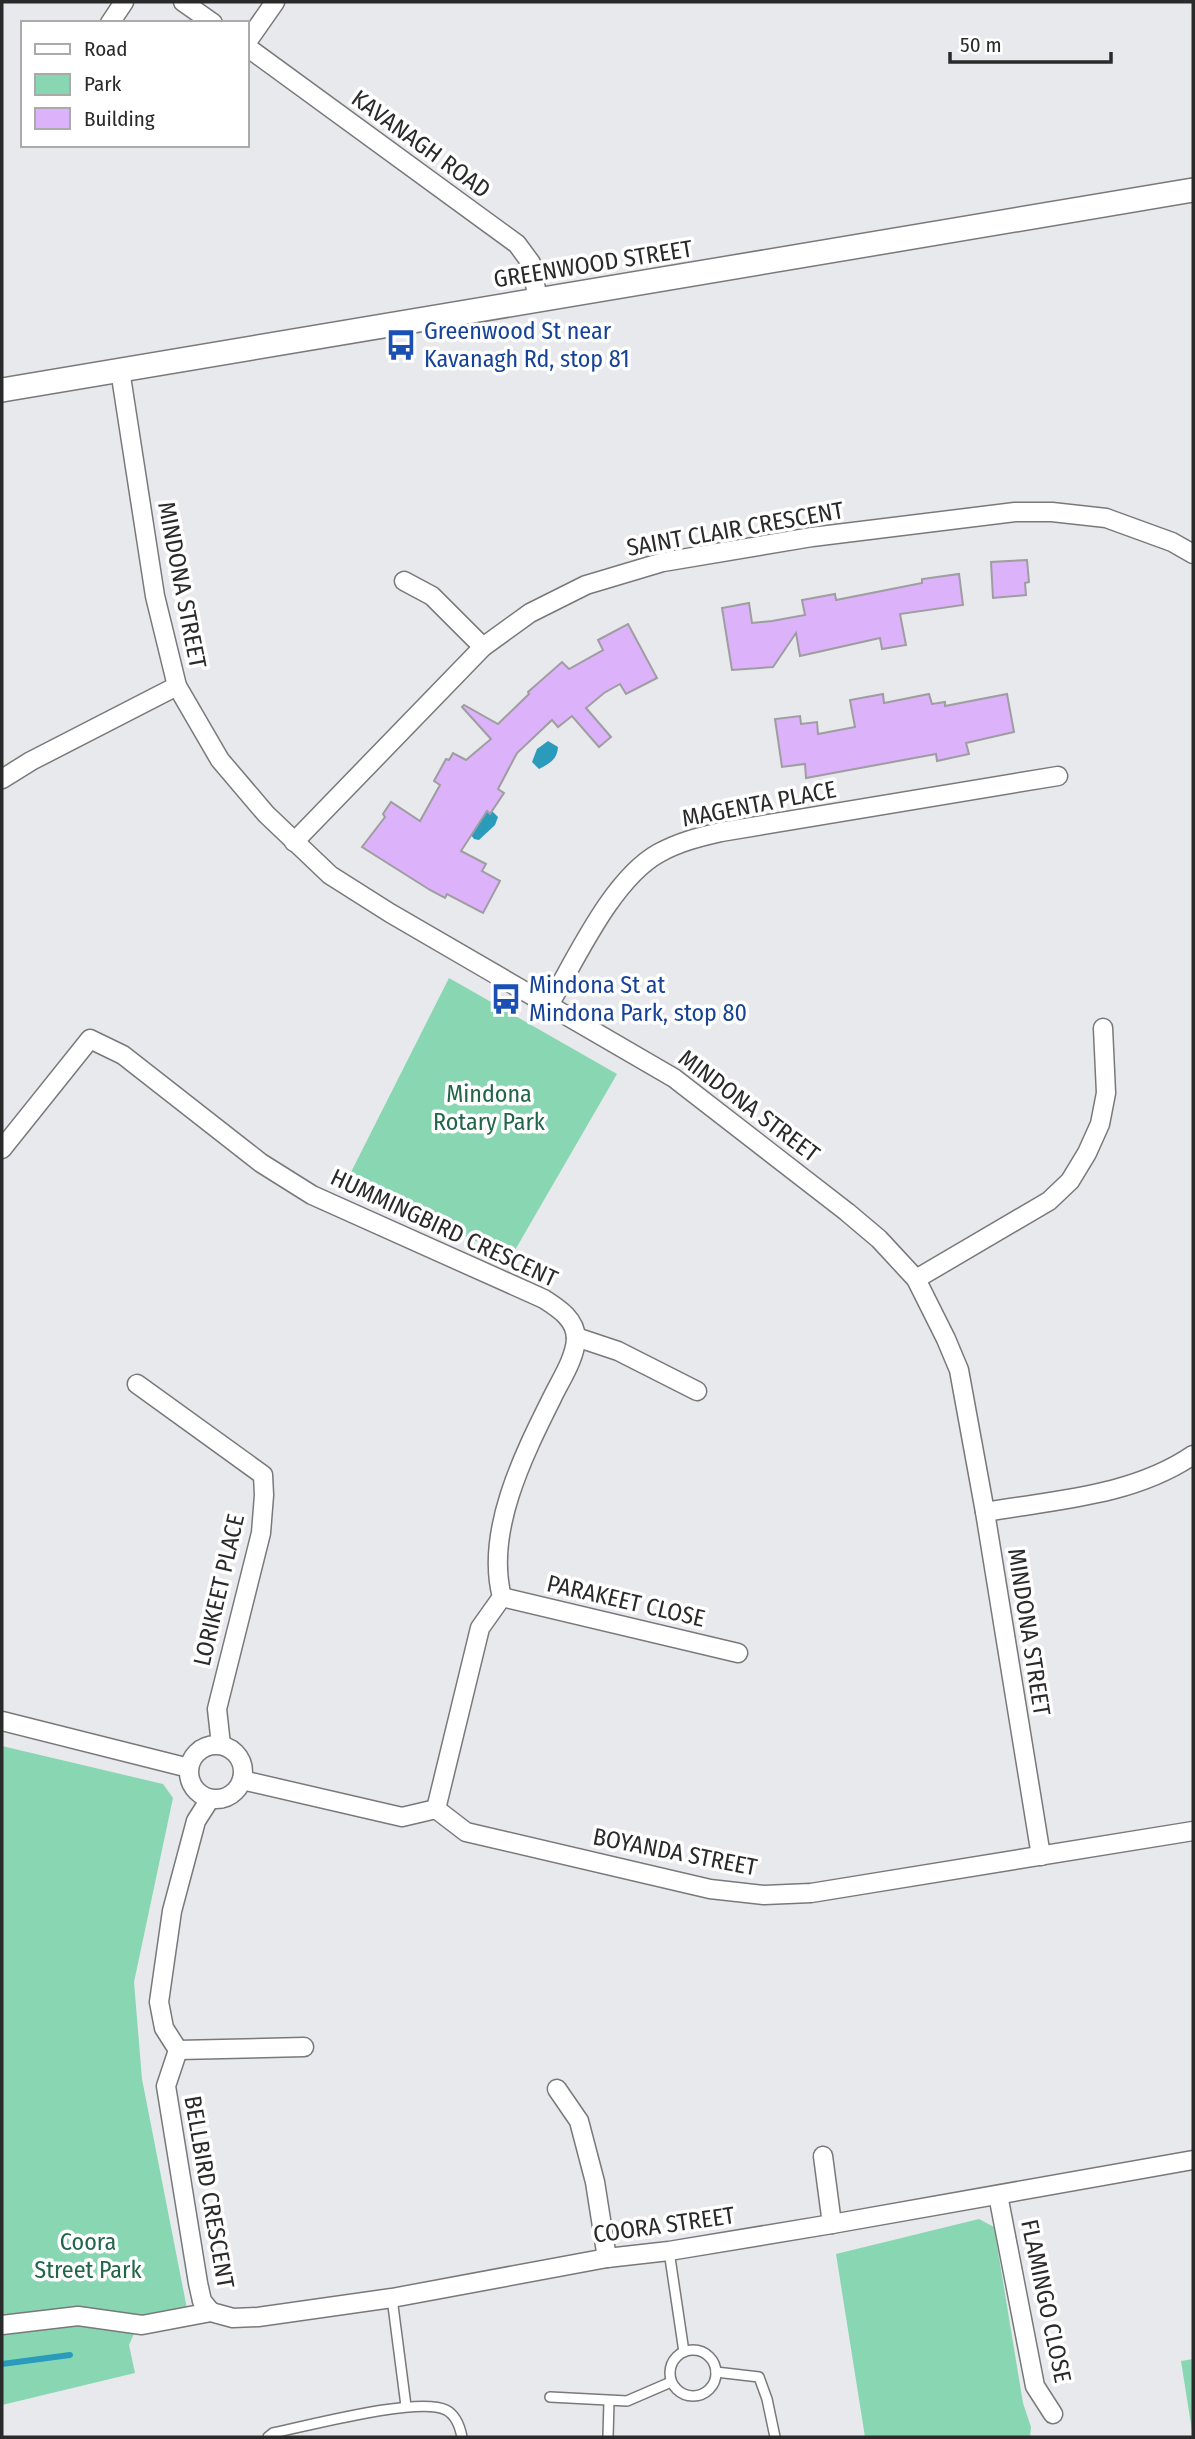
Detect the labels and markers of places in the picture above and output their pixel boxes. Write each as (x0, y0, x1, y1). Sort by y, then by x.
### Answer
place label: Greenwood St near Kavanagh Rd, stop 81 (424, 317, 630, 373)
bus stop icon: Greenwood St near Kavanagh Rd, stop 81 (384, 328, 418, 362)
place label: Mindona St at Mindona Park, stop 80 (529, 971, 747, 1027)
bus stop icon: Mindona St at Mindona Park, stop 80 (489, 982, 523, 1016)

